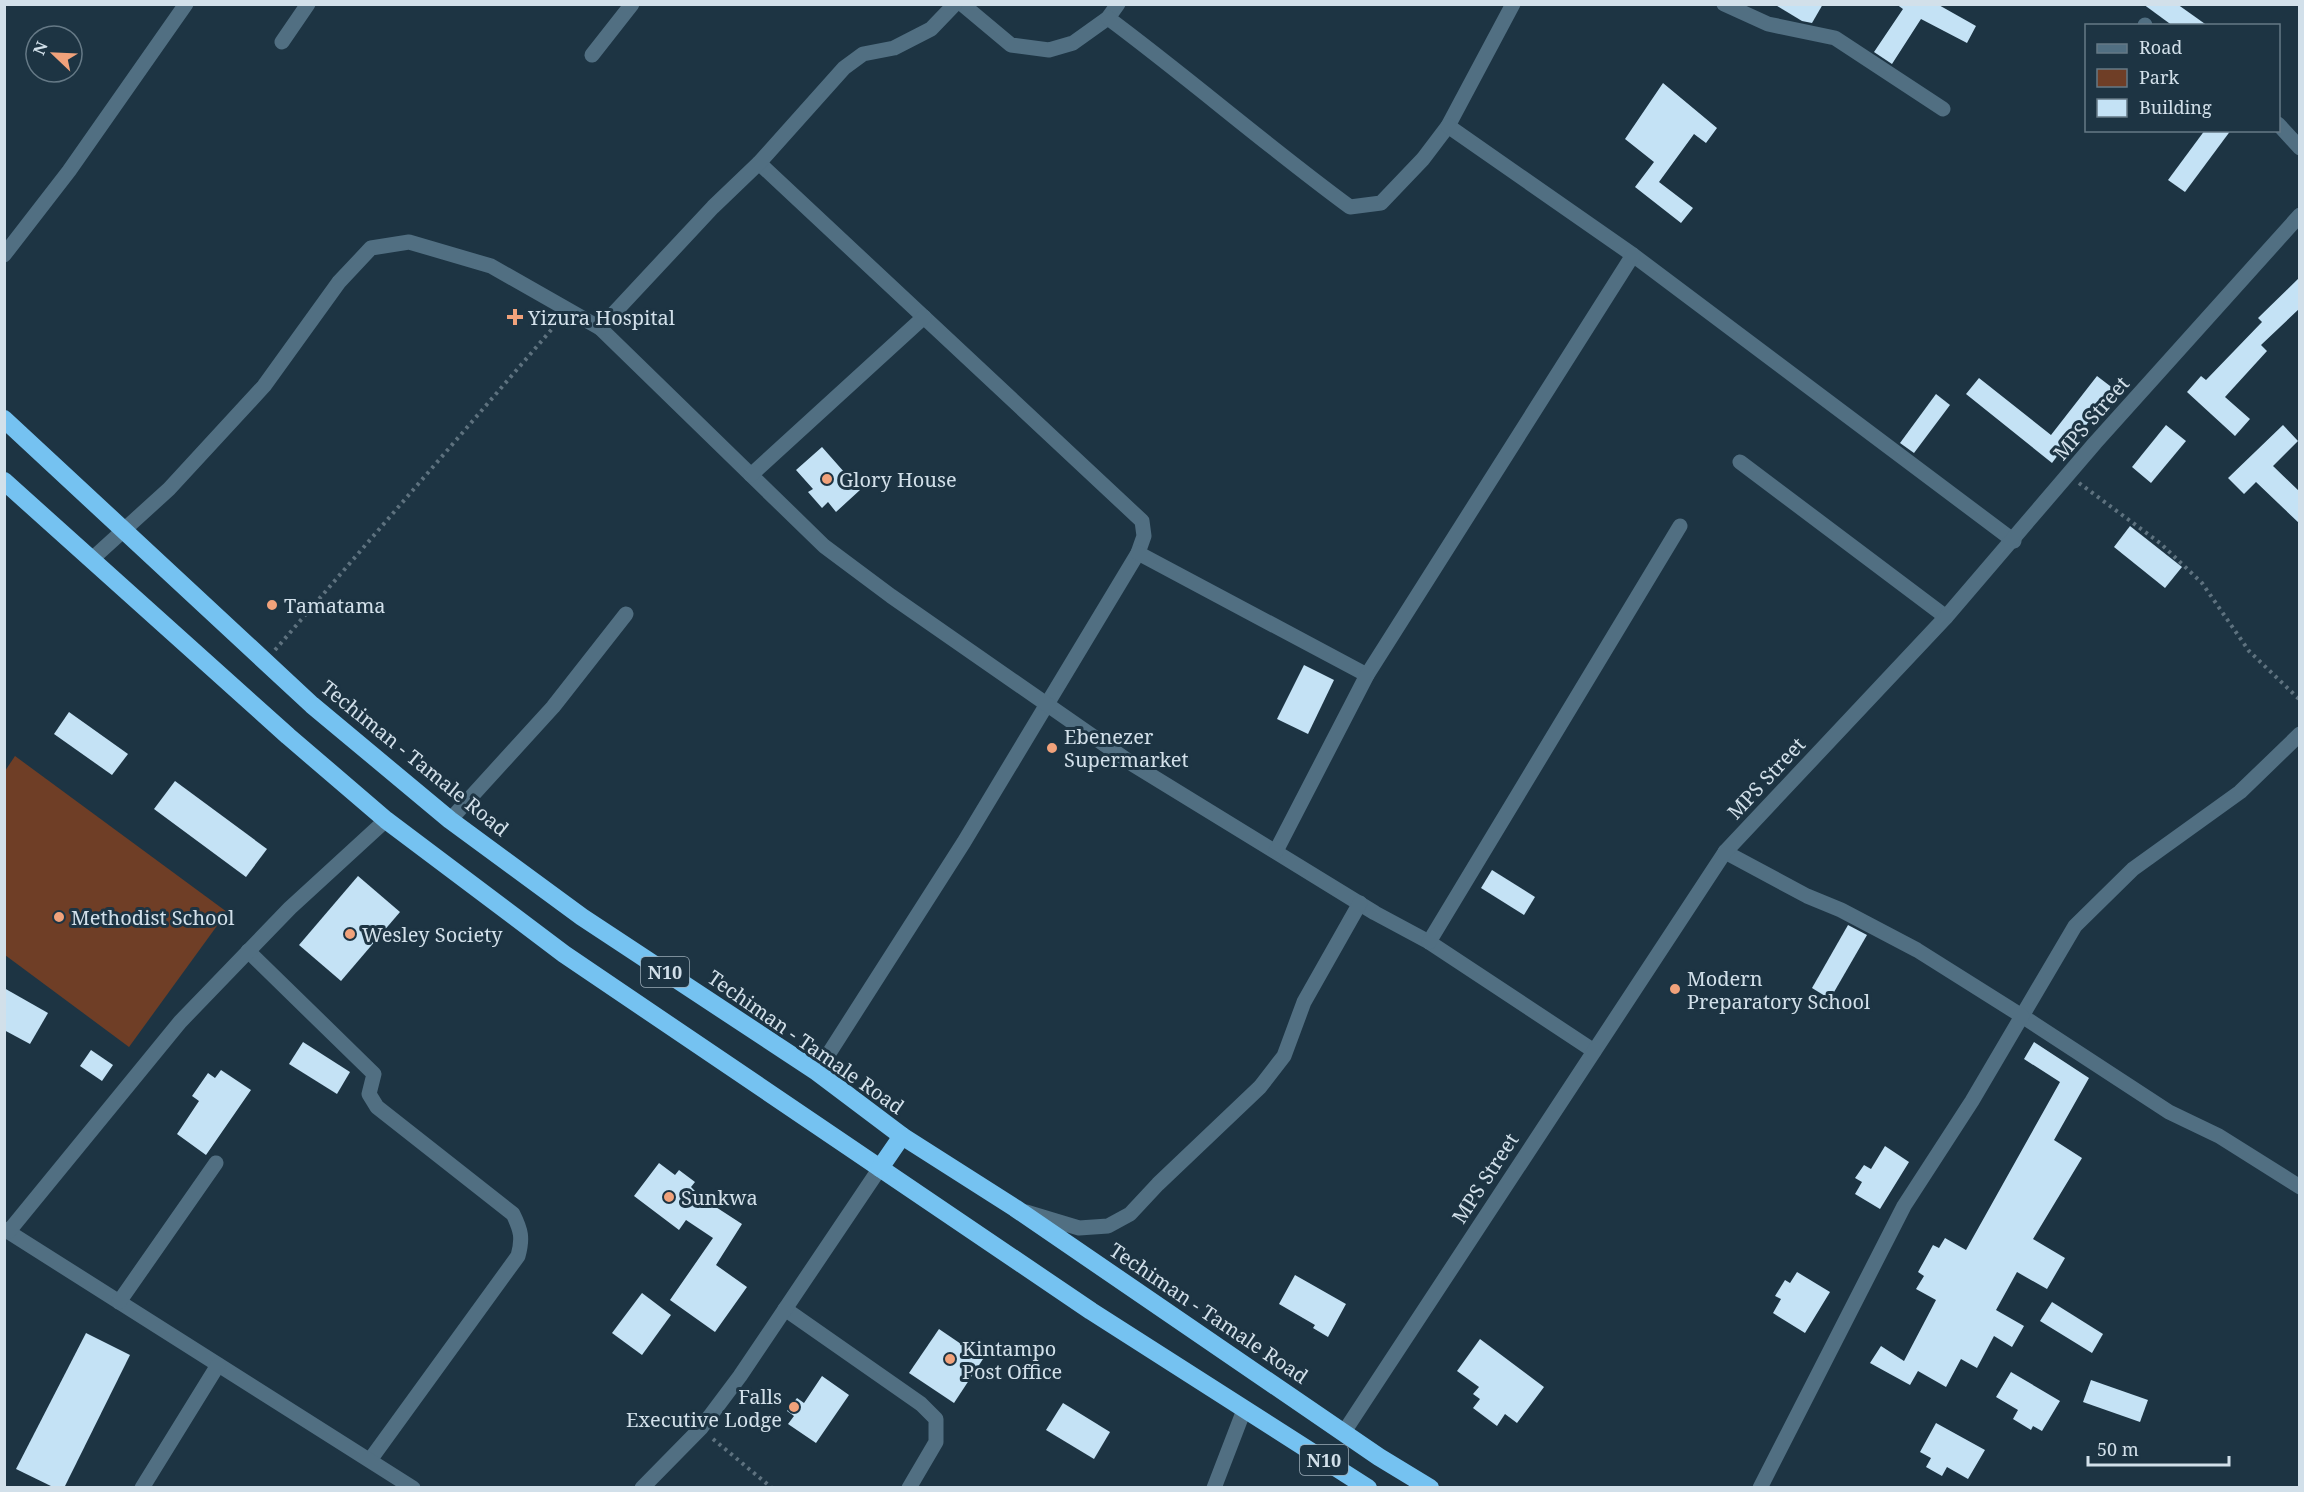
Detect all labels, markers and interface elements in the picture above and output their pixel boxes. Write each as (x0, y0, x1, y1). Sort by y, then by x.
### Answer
north arrow (24, 24, 84, 84)
legend (2085, 24, 2280, 132)
text: Road (2139, 35, 2182, 59)
text: N (28, 38, 53, 58)
text: Park (2139, 65, 2179, 89)
text: Building (2139, 95, 2212, 119)
place label: Yizura Hospital (527, 304, 675, 331)
marker: Yizura Hospital (506, 308, 524, 326)
street label: MPS Street (2047, 370, 2135, 466)
place label: Glory House (839, 466, 957, 493)
marker: Glory House (820, 472, 834, 486)
place label: Tamatama (284, 592, 386, 619)
marker: Tamatama (265, 598, 279, 612)
street label: Techiman - Tamale Road (316, 674, 514, 842)
place label: Ebenezer Supermarket (1064, 723, 1189, 773)
street label: MPS Street (1721, 731, 1811, 825)
marker: Ebenezer Supermarket (1045, 741, 1059, 755)
place label: Methodist School (71, 904, 234, 931)
marker: Methodist School (52, 910, 66, 924)
place label: Wesley Society (362, 921, 503, 948)
marker: Wesley Society (343, 927, 357, 941)
road number: N10 (641, 957, 689, 987)
street label: Techiman - Tamale Road (702, 964, 910, 1120)
place label: Modern Preparatory School (1687, 965, 1870, 1015)
marker: Modern Preparatory School (1668, 982, 1682, 996)
street label: MPS Street (1446, 1128, 1524, 1228)
place label: Sunkwa (681, 1184, 758, 1211)
marker: Sunkwa (662, 1190, 676, 1204)
street label: Techiman - Tamale Road (1104, 1236, 1314, 1390)
place label: Kintampo Post Office (962, 1335, 1062, 1385)
marker: Kintampo Post Office (943, 1352, 957, 1366)
place label: Falls Executive Lodge (626, 1383, 782, 1433)
marker: Falls Executive Lodge (787, 1400, 801, 1414)
scale bar (2088, 1429, 2229, 1467)
text: 50 m (2097, 1437, 2139, 1461)
road number: N10 (1300, 1445, 1348, 1475)

